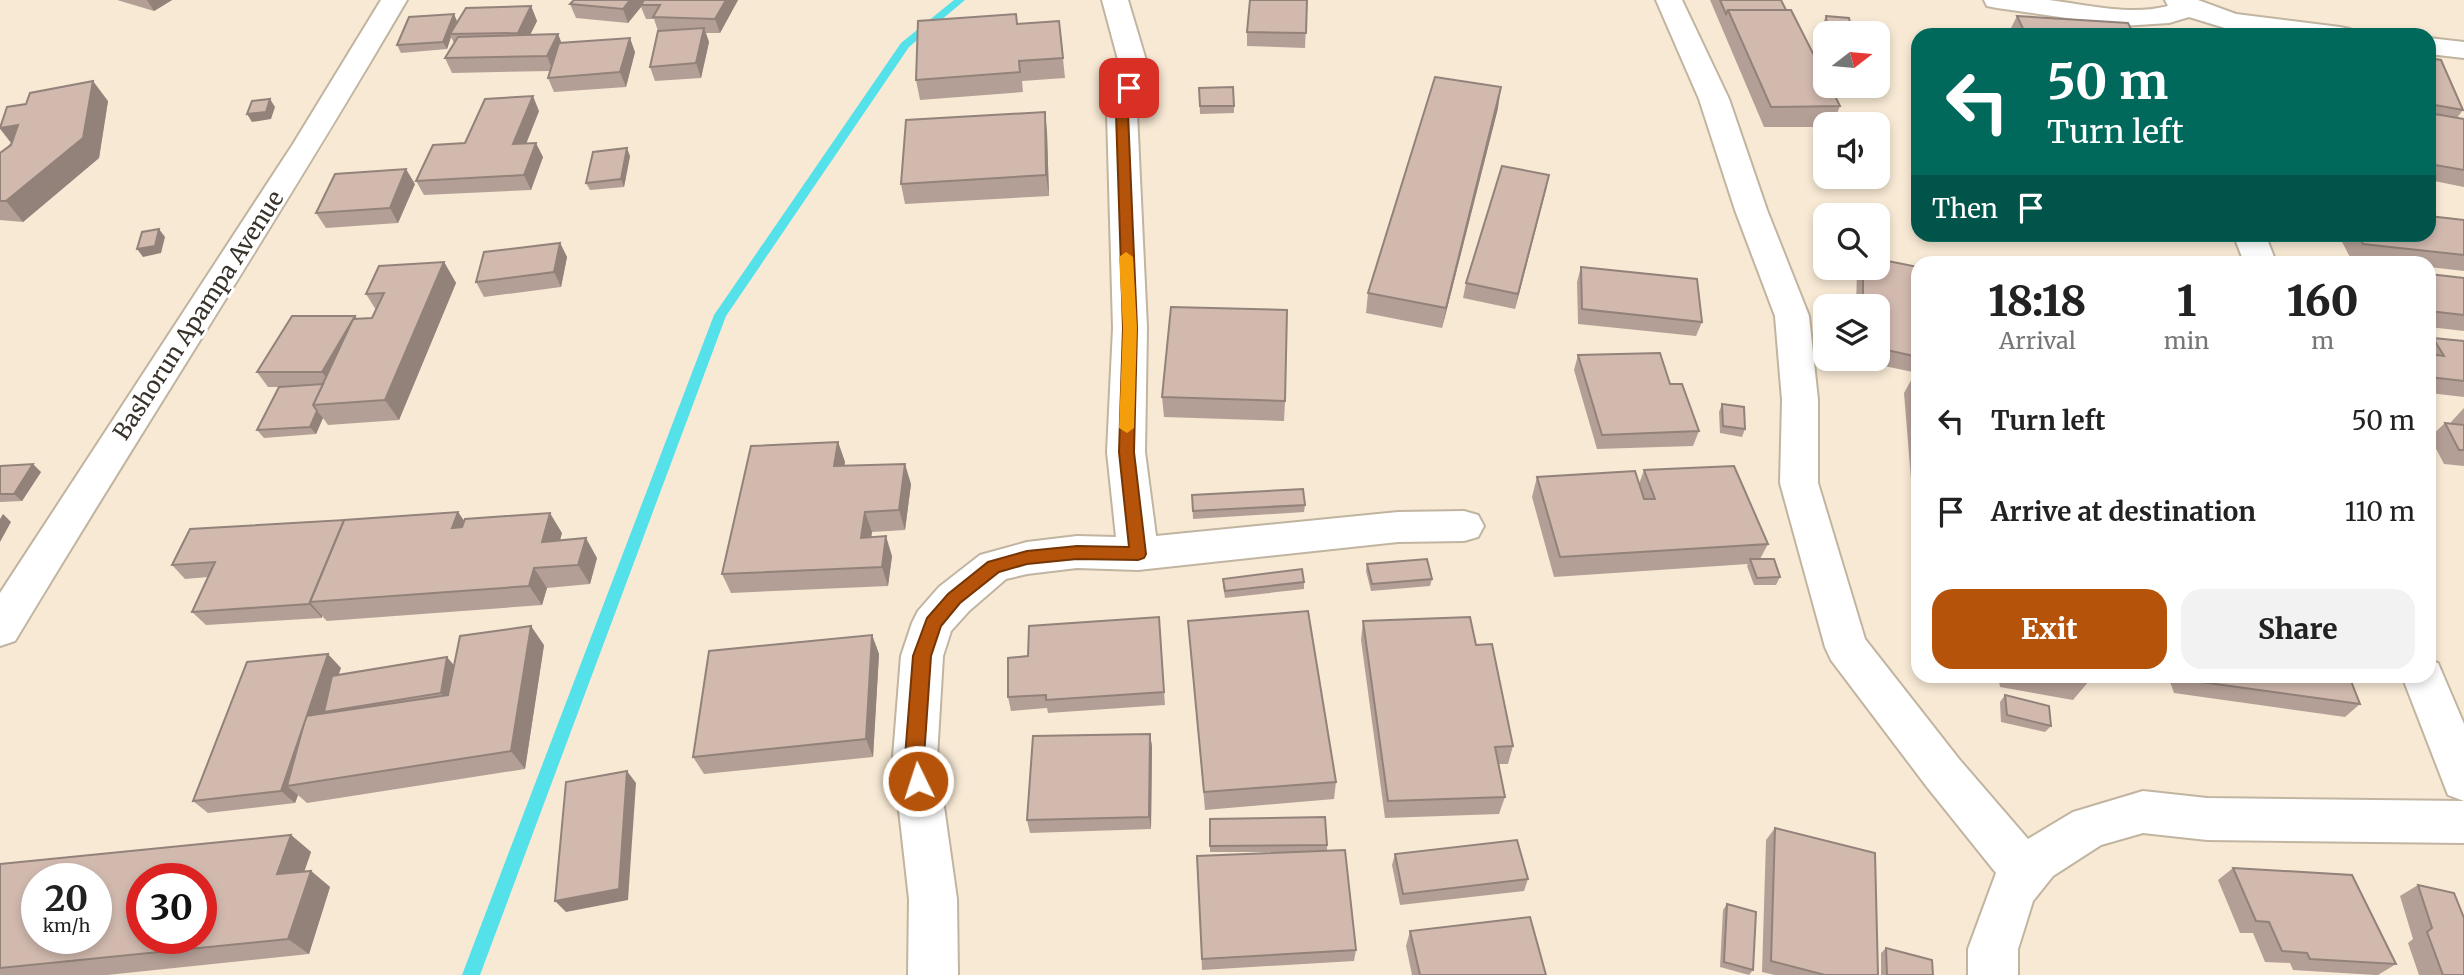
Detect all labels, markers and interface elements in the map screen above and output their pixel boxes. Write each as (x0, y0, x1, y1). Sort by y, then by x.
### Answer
north arrow (1813, 21, 1890, 98)
map controls (1813, 21, 1890, 371)
text: 50 m (2047, 51, 2168, 112)
icon: left (1932, 56, 2023, 147)
pin (1099, 58, 1159, 118)
icon: arrive (1110, 69, 1148, 107)
button: sound (1813, 112, 1890, 189)
text: Turn left (2047, 112, 2184, 152)
street label: Bashorun Apampa Avenue (107, 185, 289, 445)
icon: arrive (2012, 189, 2050, 227)
text: Then (1932, 192, 1998, 225)
button: search (1813, 203, 1890, 280)
text: 18:18 (1988, 275, 2086, 327)
text: 1 (2177, 275, 2196, 327)
text: 160 (2287, 275, 2359, 327)
button: layers (1813, 294, 1890, 371)
text: Arrival (1999, 326, 2076, 355)
text: min (2164, 326, 2209, 355)
text: m (2311, 326, 2334, 355)
icon: left (1932, 402, 1970, 440)
text: Turn left (1991, 404, 2105, 437)
text: 50 m (2351, 404, 2415, 437)
icon: arrive (1932, 493, 1970, 531)
text: Arrive at destination (1991, 495, 2256, 528)
text: 110 m (2345, 495, 2415, 528)
button: Exit (1932, 589, 2167, 669)
button: Share (2181, 589, 2415, 669)
position arrow (881, 744, 955, 818)
speed limit sign: 30 (126, 863, 217, 954)
text: 20 (45, 877, 88, 921)
text: km/h (43, 914, 90, 937)

